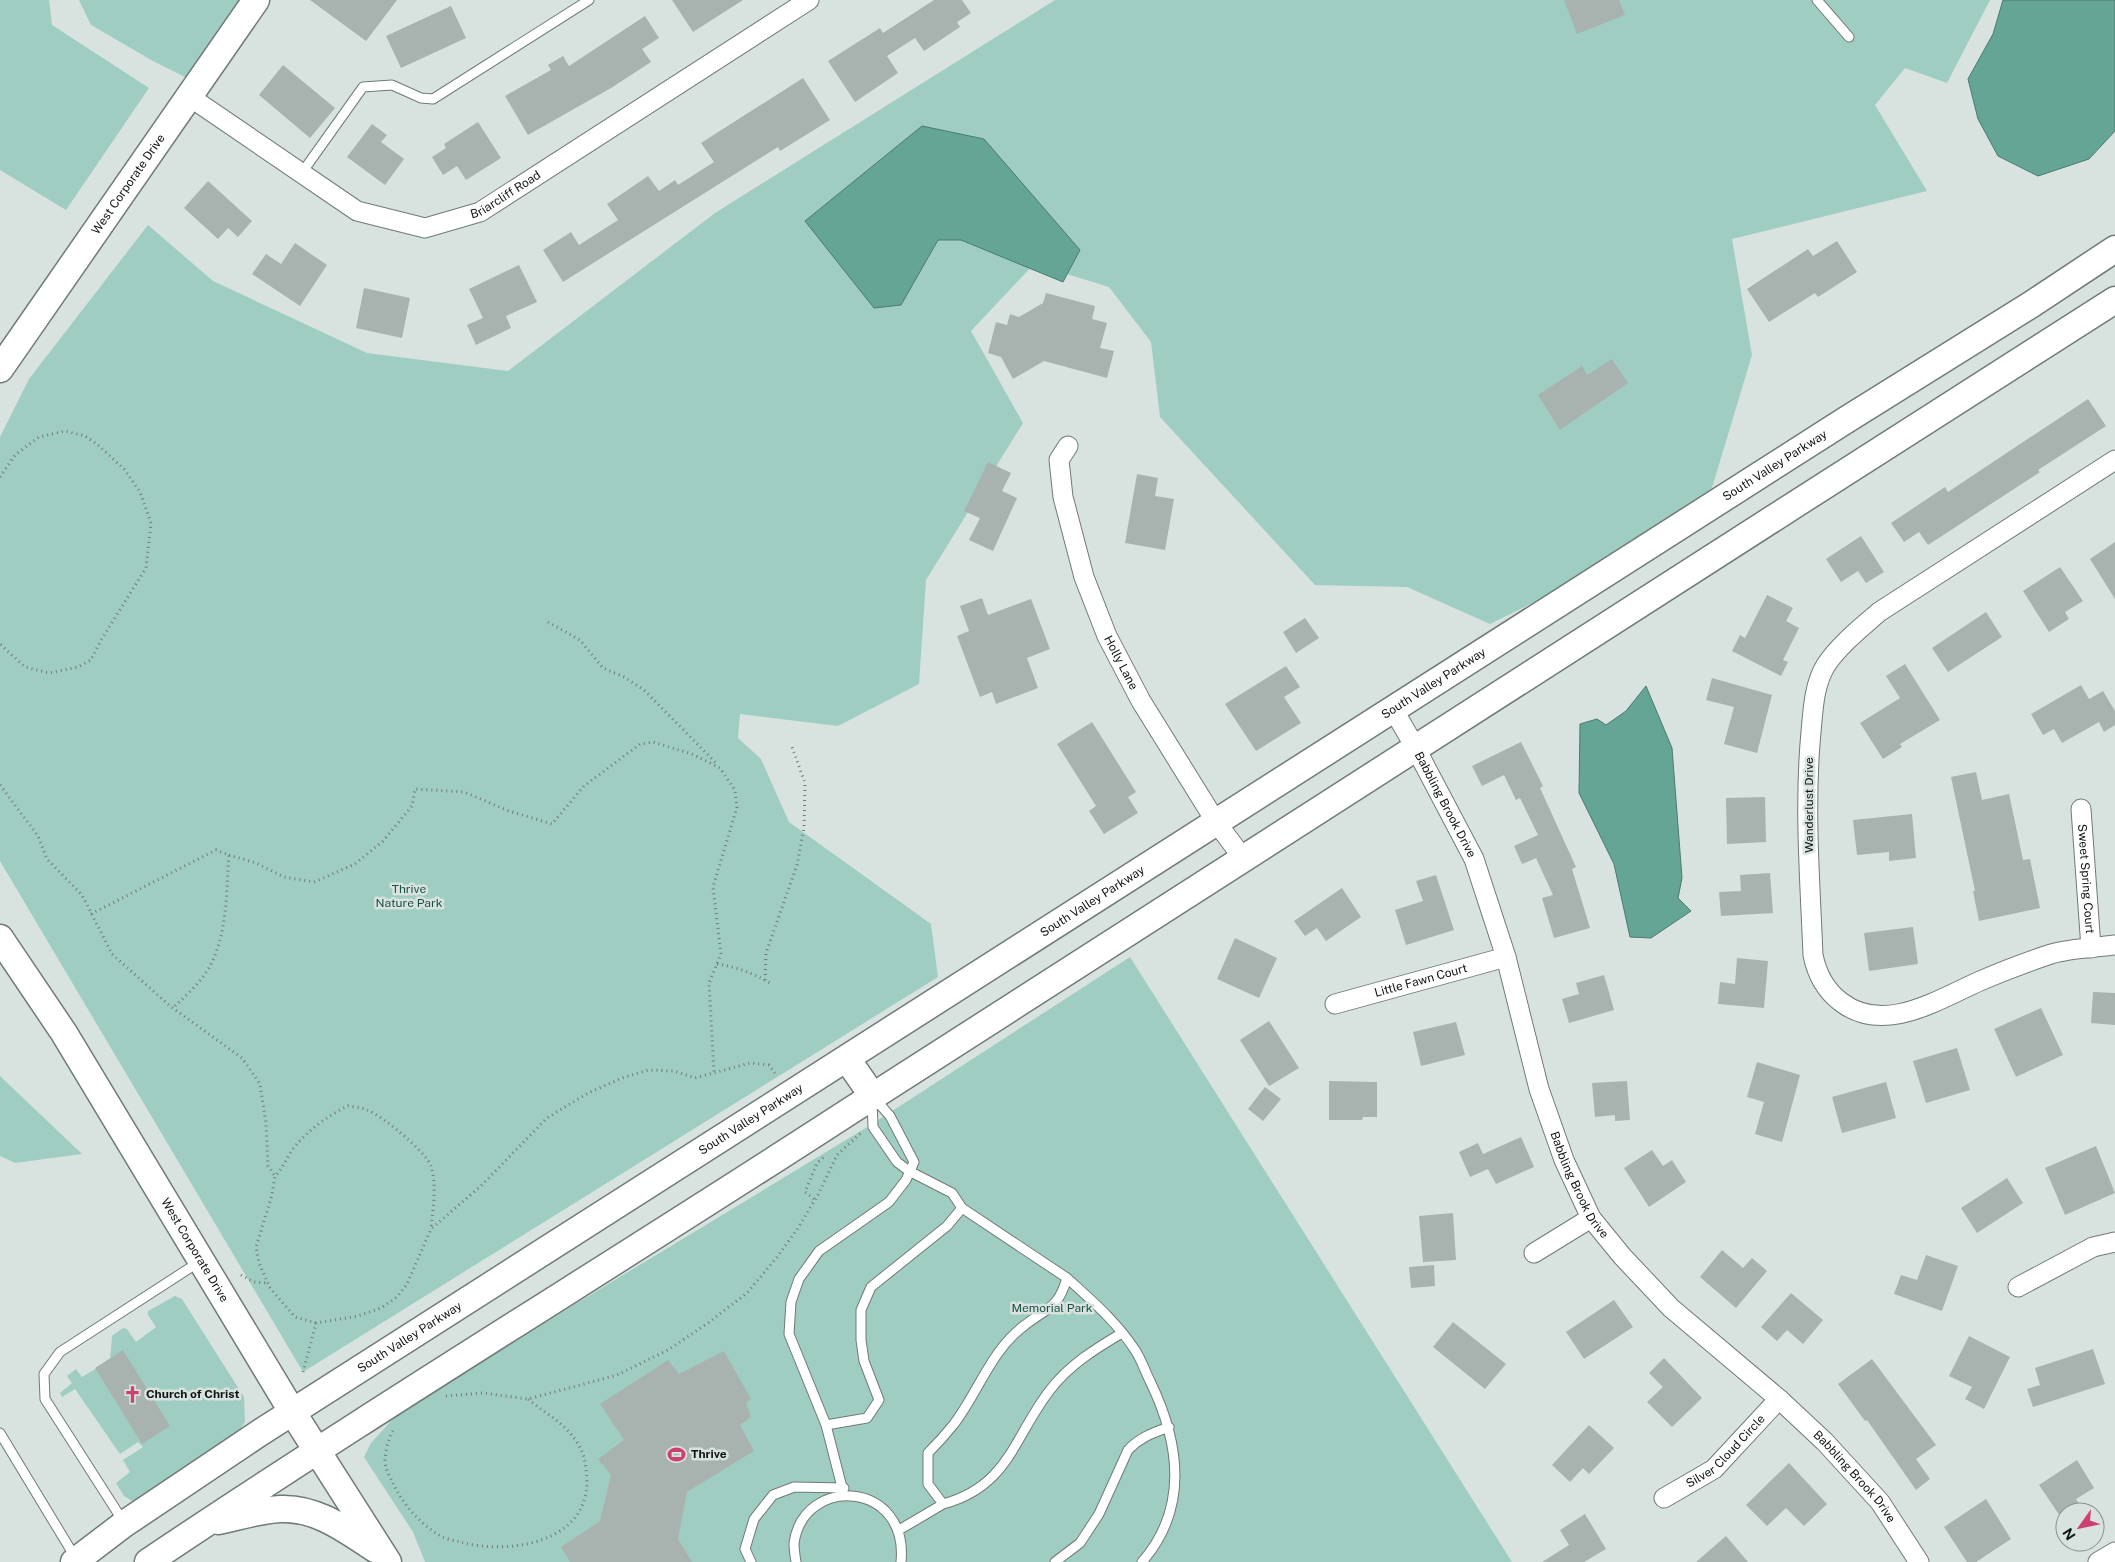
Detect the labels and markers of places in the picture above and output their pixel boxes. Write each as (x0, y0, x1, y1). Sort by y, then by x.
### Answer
church icon: Church of Christ (122, 1384, 142, 1404)
place label: Church of Christ (146, 1387, 239, 1401)
sports icon: Thrive (667, 1444, 687, 1464)
place label: Thrive (691, 1447, 727, 1461)

